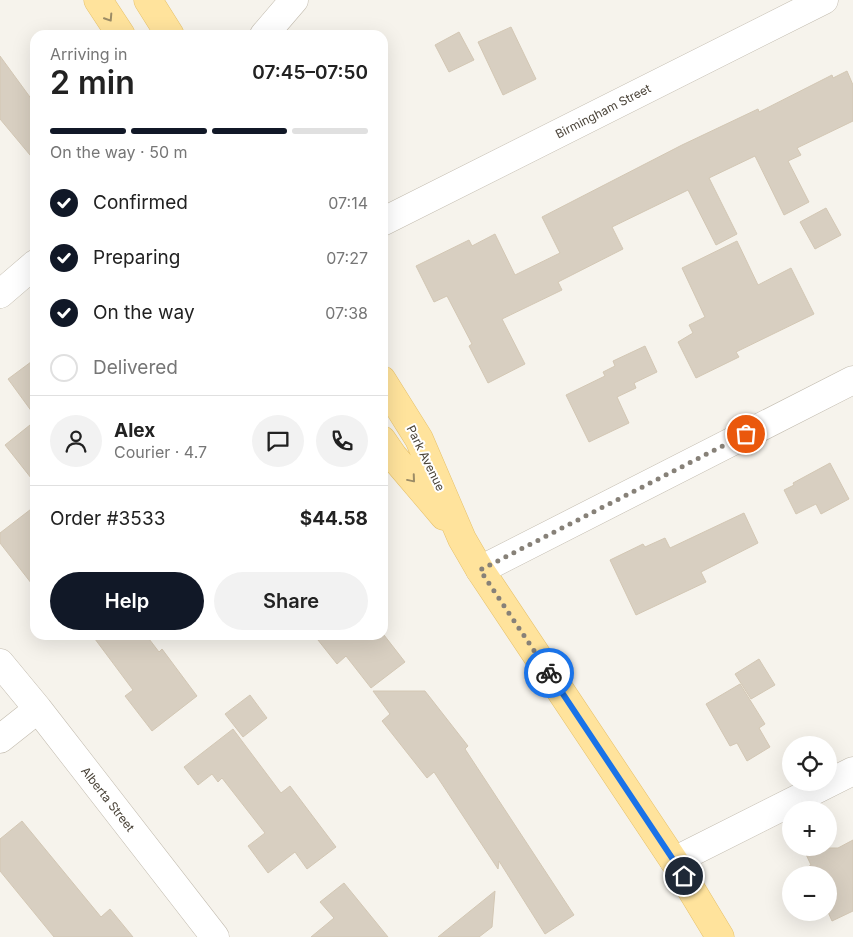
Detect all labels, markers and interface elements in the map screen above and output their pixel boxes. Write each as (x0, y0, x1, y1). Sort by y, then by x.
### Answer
one-way arrow (103, 12, 113, 21)
text: Arriving in (50, 44, 127, 64)
text: 07:45–07:50 (252, 61, 368, 84)
text: 2 min (50, 63, 135, 102)
street label: Birmingham Street (553, 80, 653, 141)
text: On the way · 50 m (50, 142, 188, 162)
icon: check (50, 189, 78, 217)
text: Confirmed (93, 191, 188, 214)
text: 07:14 (328, 193, 368, 213)
icon: check (50, 244, 78, 272)
text: Preparing (93, 246, 180, 269)
text: 07:27 (326, 248, 368, 268)
icon: check (50, 299, 78, 327)
text: On the way (93, 301, 195, 324)
text: 07:38 (325, 303, 368, 323)
text: Delivered (93, 356, 178, 379)
pin (725, 413, 767, 455)
button: person (50, 415, 102, 467)
button: chat (252, 415, 304, 467)
button: phone (316, 415, 368, 467)
text: Alex (114, 419, 155, 442)
icon: bag (732, 420, 760, 448)
street label: Park Avenue (404, 423, 448, 493)
text: Courier · 4.7 (114, 442, 207, 462)
one-way arrow (406, 473, 415, 482)
text: Order #3533 (50, 507, 165, 530)
text: $44.58 (300, 507, 368, 530)
button: Help (50, 572, 204, 630)
button: Share (214, 572, 368, 630)
courier (524, 648, 574, 698)
icon: bike (535, 659, 563, 687)
map controls (782, 736, 837, 921)
button: locate (782, 736, 837, 791)
street label: Alberta Street (78, 764, 138, 834)
button: + (782, 801, 837, 856)
pin (663, 855, 705, 897)
icon: home (670, 862, 698, 890)
button: − (782, 866, 837, 921)

